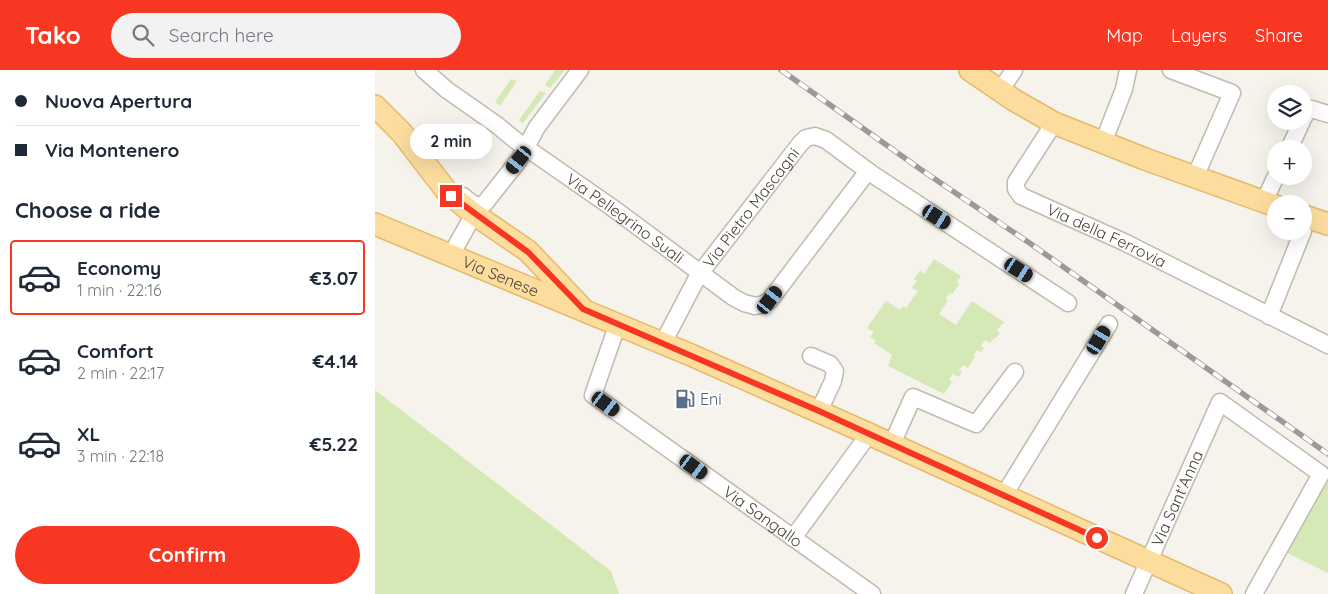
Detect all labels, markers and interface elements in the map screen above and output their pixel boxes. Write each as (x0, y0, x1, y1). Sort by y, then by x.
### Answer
search box (111, 13, 461, 58)
text: Tako (25, 20, 81, 50)
icon: search (129, 21, 157, 49)
text: Search here (169, 23, 274, 47)
text: Map (1106, 24, 1143, 47)
text: Layers (1171, 24, 1227, 47)
text: Share (1255, 24, 1303, 47)
map controls (1267, 85, 1312, 240)
button: layers (1267, 85, 1312, 130)
text: Nuova Apertura (45, 89, 192, 113)
callout: 2 min (410, 124, 492, 158)
text: 2 min (430, 131, 472, 151)
text: Via Montenero (45, 138, 179, 162)
button: + (1267, 140, 1312, 185)
car (503, 144, 534, 176)
street label: Via Pietro Mascagni (698, 144, 804, 272)
street label: Via Pellegrino Suali (562, 169, 688, 267)
route end (440, 185, 462, 207)
button: − (1267, 195, 1312, 240)
text: Choose a ride (15, 196, 160, 224)
street label: Via della Ferrovia (1044, 199, 1170, 272)
car (920, 203, 953, 231)
street label: Via Senese (459, 251, 542, 301)
icon: car (17, 255, 62, 300)
text: Economy (77, 256, 161, 280)
car (1002, 256, 1035, 284)
text: €3.07 (310, 266, 358, 290)
text: 1 min · 22:16 (77, 280, 162, 300)
car (754, 284, 785, 316)
car (1084, 323, 1113, 357)
icon: car (17, 338, 62, 383)
text: Comfort (77, 339, 154, 363)
text: €4.14 (313, 349, 358, 373)
text: 2 min · 22:17 (77, 363, 164, 383)
fuel station icon: Eni (674, 388, 696, 410)
car (589, 389, 622, 419)
place label: Eni (700, 389, 722, 409)
icon: car (17, 421, 62, 466)
text: XL (77, 422, 100, 446)
text: €5.22 (310, 432, 358, 456)
text: 3 min · 22:18 (77, 446, 164, 466)
street label: Via Sant'Anna (1147, 447, 1207, 549)
car (677, 452, 710, 482)
street label: Via Sangallo (719, 481, 806, 551)
button: Confirm (15, 526, 360, 584)
route start (1086, 527, 1108, 549)

